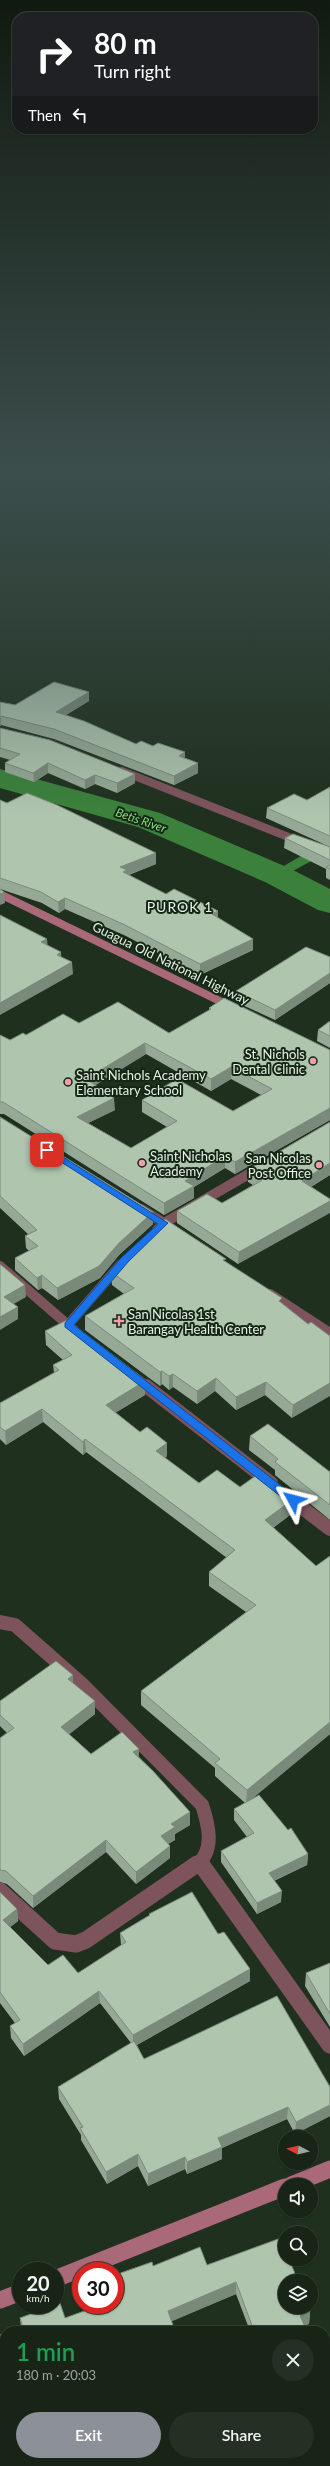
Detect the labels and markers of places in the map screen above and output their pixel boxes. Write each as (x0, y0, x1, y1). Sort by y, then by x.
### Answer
place label: St. Nichols Dental Clinic (232, 1046, 305, 1077)
marker: St. Nichols Dental Clinic (308, 1056, 318, 1066)
place label: Saint Nichols Academy Elementary School (76, 1067, 206, 1098)
marker: Saint Nichols Academy Elementary School (63, 1077, 73, 1087)
pin (30, 1133, 64, 1167)
place label: Saint Nicholas Academy (150, 1148, 231, 1179)
place label: San Nicolas Post Office (245, 1150, 311, 1181)
marker: Saint Nicholas Academy (137, 1158, 147, 1168)
marker: San Nicolas Post Office (314, 1160, 324, 1170)
place label: San Nicolas 1st Barangay Health Center (128, 1306, 264, 1337)
marker: San Nicolas 1st Barangay Health Center (113, 1315, 125, 1327)

